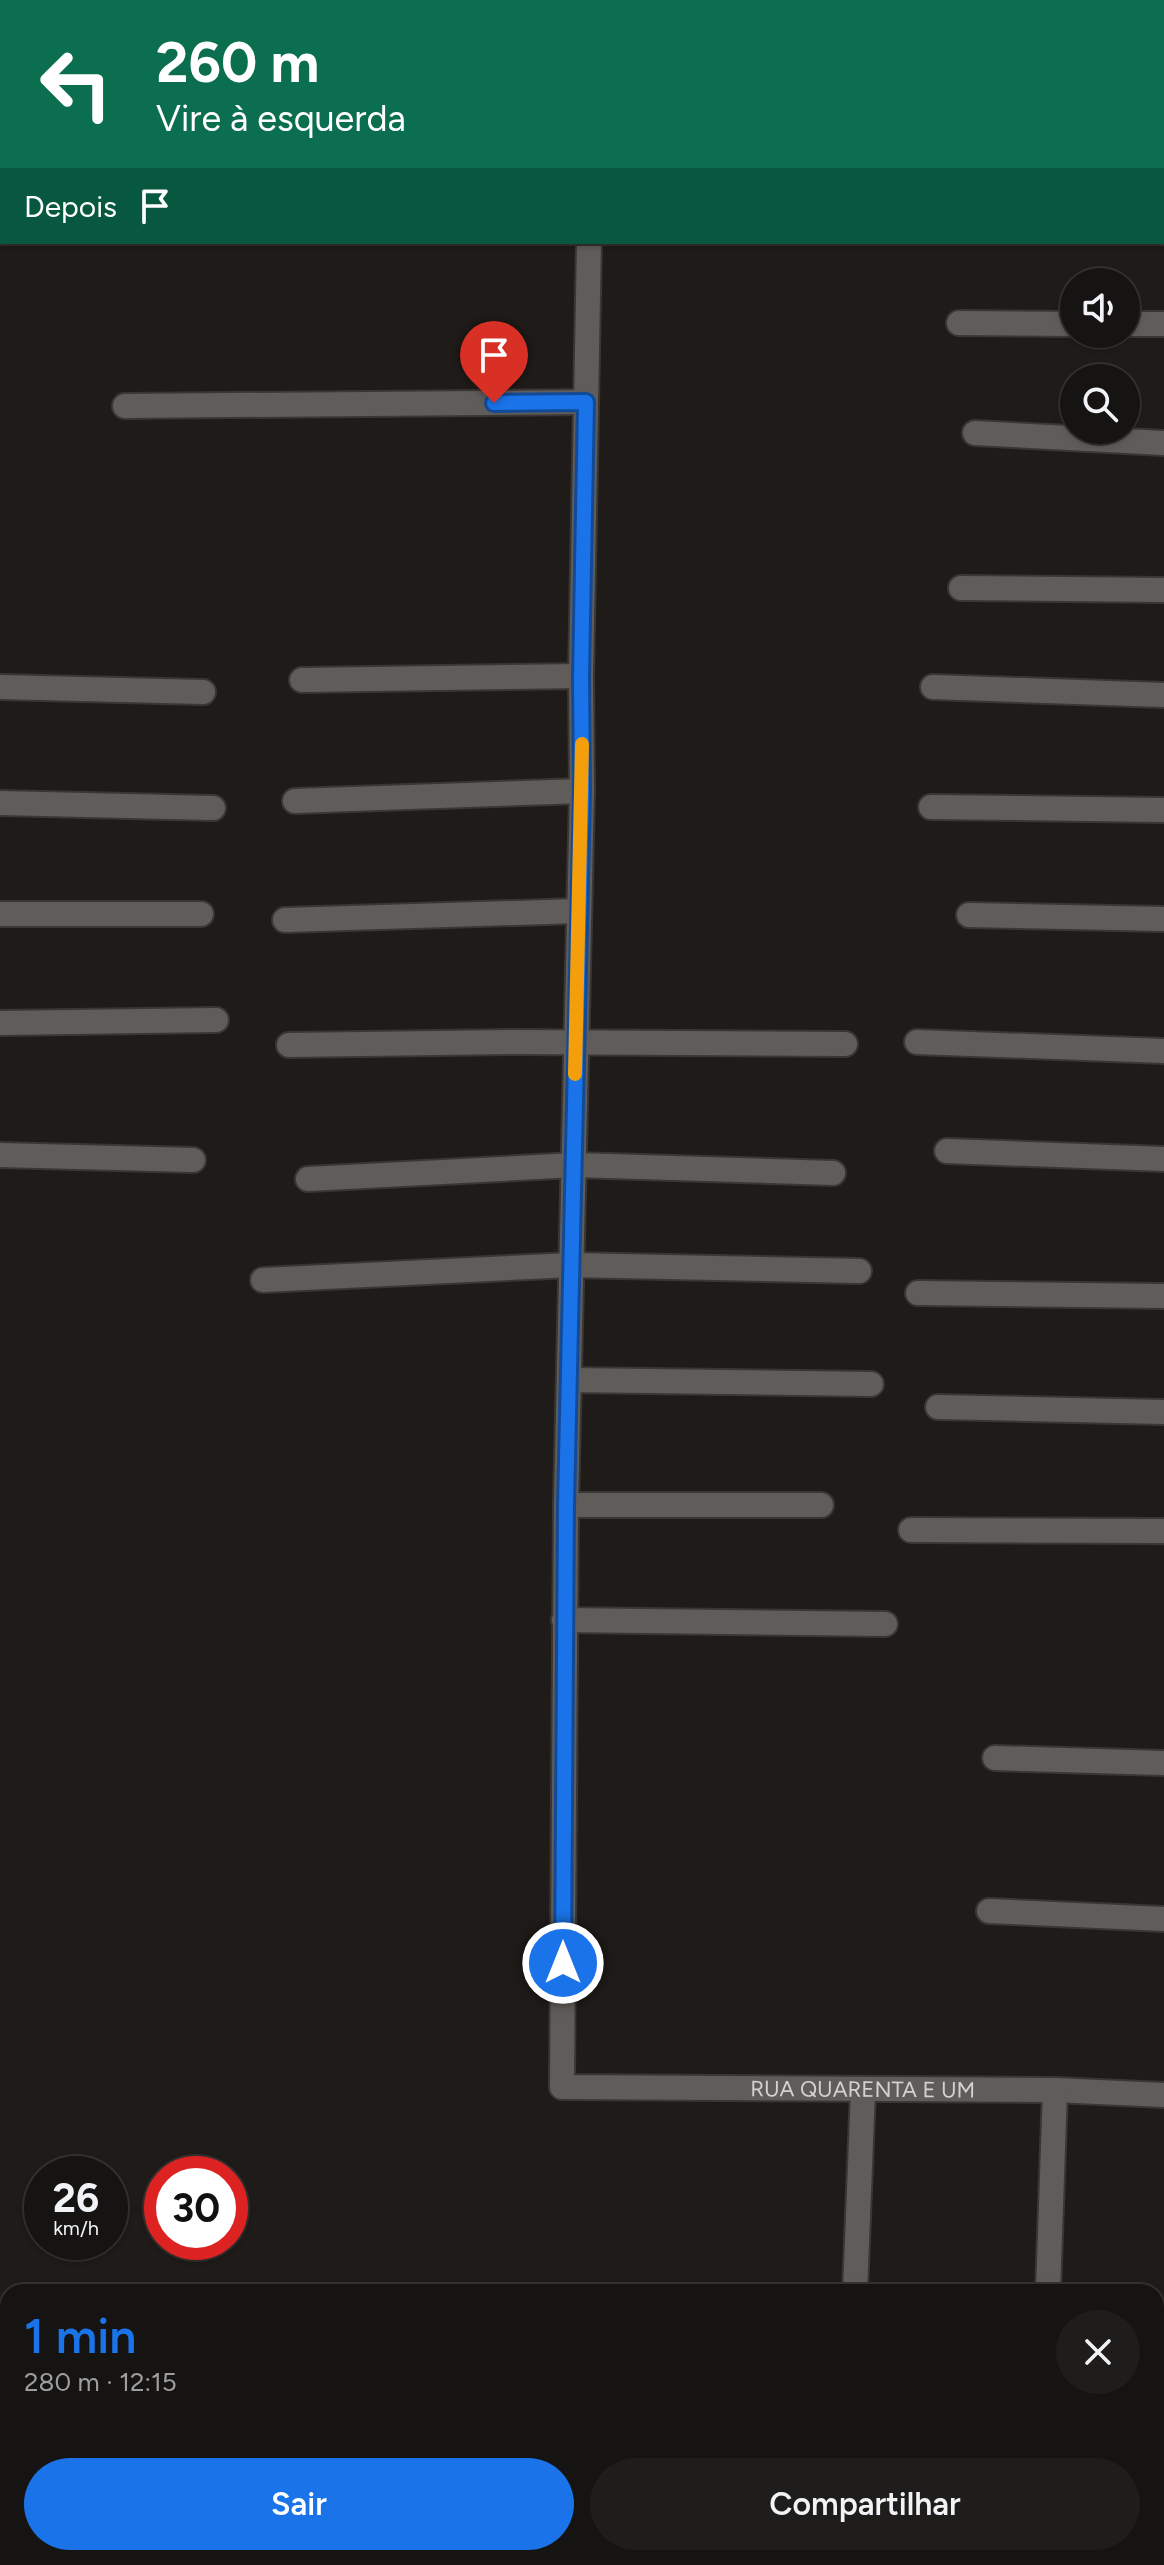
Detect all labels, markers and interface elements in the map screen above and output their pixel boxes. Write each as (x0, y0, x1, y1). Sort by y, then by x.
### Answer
text: 260 m (156, 29, 319, 96)
icon: left (24, 32, 128, 136)
text: Vire à esquerda (156, 97, 406, 140)
icon: arrive (133, 184, 177, 228)
text: Depois (24, 188, 117, 225)
map controls (1060, 268, 1140, 444)
button: sound (1060, 268, 1140, 348)
pin (460, 321, 528, 403)
icon: arrive (472, 333, 516, 377)
button: search (1060, 364, 1140, 444)
position arrow (521, 1921, 605, 2005)
street label: RUA QUARENTA E UM (750, 2075, 975, 2104)
speed limit sign: 30 (144, 2156, 248, 2260)
text: 26 (53, 2174, 99, 2222)
text: km/h (53, 2216, 99, 2240)
text: 1 min (24, 2307, 136, 2365)
button: close (1056, 2310, 1140, 2394)
text: 280 m · 12:15 (24, 2366, 177, 2398)
button: Sair (24, 2458, 574, 2550)
button: Compartilhar (590, 2458, 1140, 2550)

